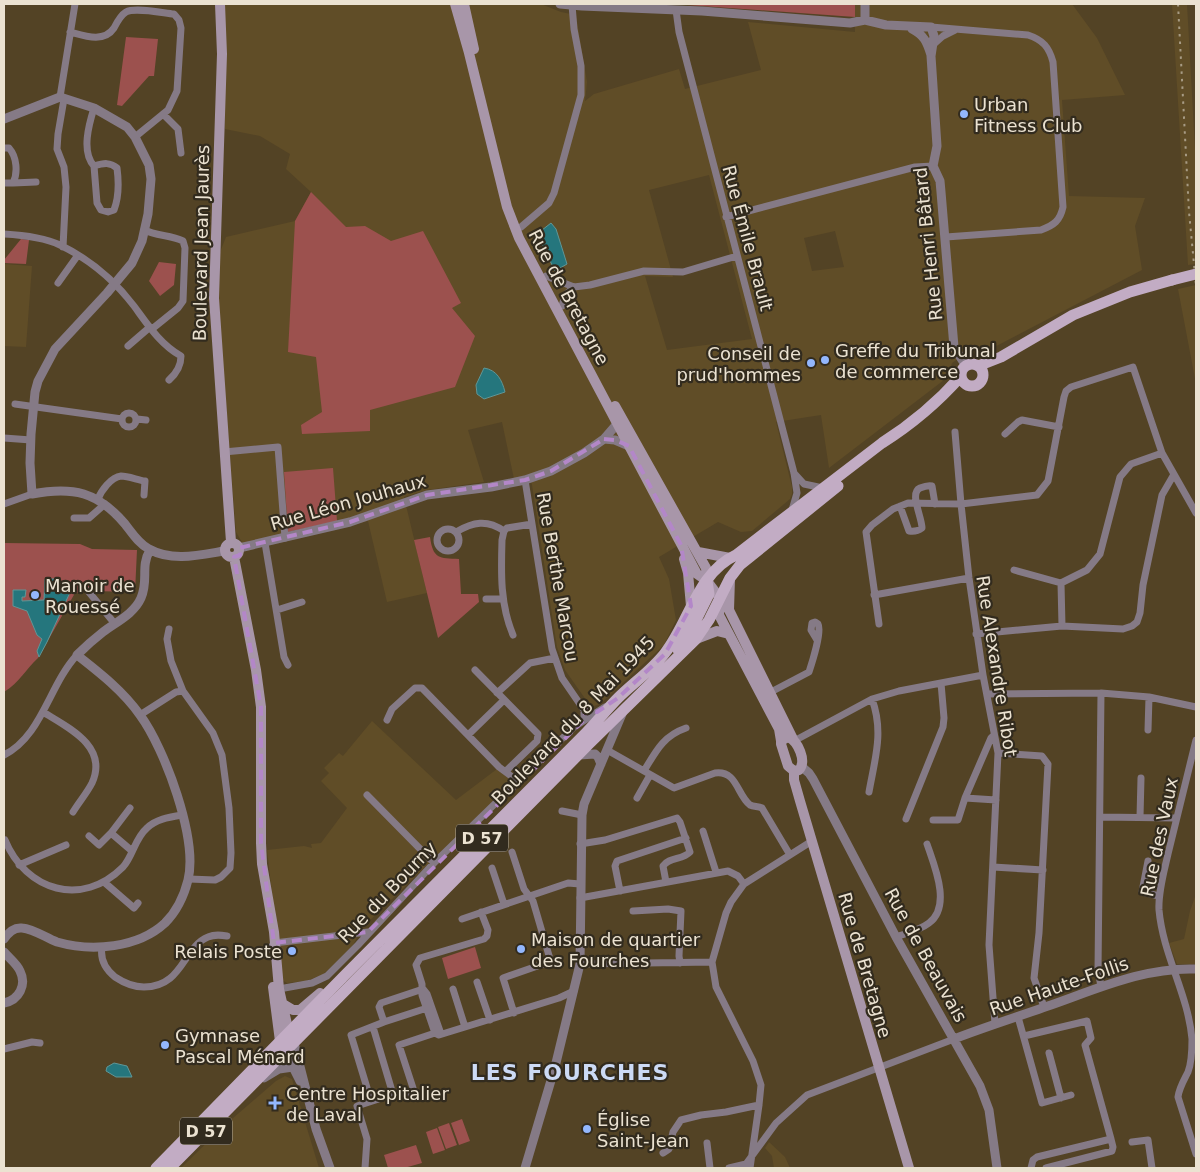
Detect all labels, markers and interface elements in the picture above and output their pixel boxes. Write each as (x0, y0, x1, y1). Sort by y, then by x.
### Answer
place label: Urban Fitness Club (974, 94, 1082, 136)
marker: Urban Fitness Club (958, 108, 970, 120)
street label: Boulevard Jean Jaurès (189, 145, 213, 341)
street label: Rue Émile Brault (718, 163, 778, 313)
street label: Rue Henri Bâtard (910, 166, 946, 322)
street label: Rue de Bretagne (524, 226, 614, 368)
place label: Greffe du Tribunal de commerce (835, 340, 996, 382)
place label: Conseil de prud'hommes (676, 343, 801, 385)
marker: Greffe du Tribunal de commerce (819, 354, 831, 366)
marker: Conseil de prud'hommes (805, 357, 817, 369)
street label: Rue Léon Jouhaux (268, 470, 429, 534)
street label: Rue Berthe Marcou (533, 491, 583, 663)
street label: Rue Alexandre Ribot (972, 574, 1022, 758)
place label: Manoir de Rouessé (45, 575, 135, 617)
marker: Manoir de Rouessé (29, 589, 41, 601)
street label: Boulevard du 8 Mai 1945 (487, 632, 659, 808)
street label: Rue des Vaux (1136, 775, 1182, 899)
road number: D 57 (456, 824, 508, 851)
street label: Rue du Bourny (333, 837, 441, 947)
street label: Rue de Beauvais (880, 884, 972, 1026)
street label: Rue de Bretagne (834, 890, 896, 1040)
place label: Maison de quartier des Fourches (531, 929, 701, 971)
place label: Relais Poste (174, 941, 282, 962)
marker: Maison de quartier des Fourches (515, 943, 527, 955)
marker: Relais Poste (286, 945, 298, 957)
street label: Rue Haute-Follis (987, 952, 1131, 1020)
place label: Gymnase Pascal Ménard (175, 1025, 305, 1067)
marker: Gymnase Pascal Ménard (159, 1039, 171, 1051)
district label: LES FOURCHES (471, 1060, 669, 1085)
place label: Centre Hospitalier de Laval (286, 1083, 449, 1125)
marker: Centre Hospitalier de Laval (268, 1096, 282, 1110)
place label: Église Saint-Jean (597, 1109, 689, 1151)
road number: D 57 (180, 1118, 232, 1144)
marker: Église Saint-Jean (581, 1123, 593, 1135)

